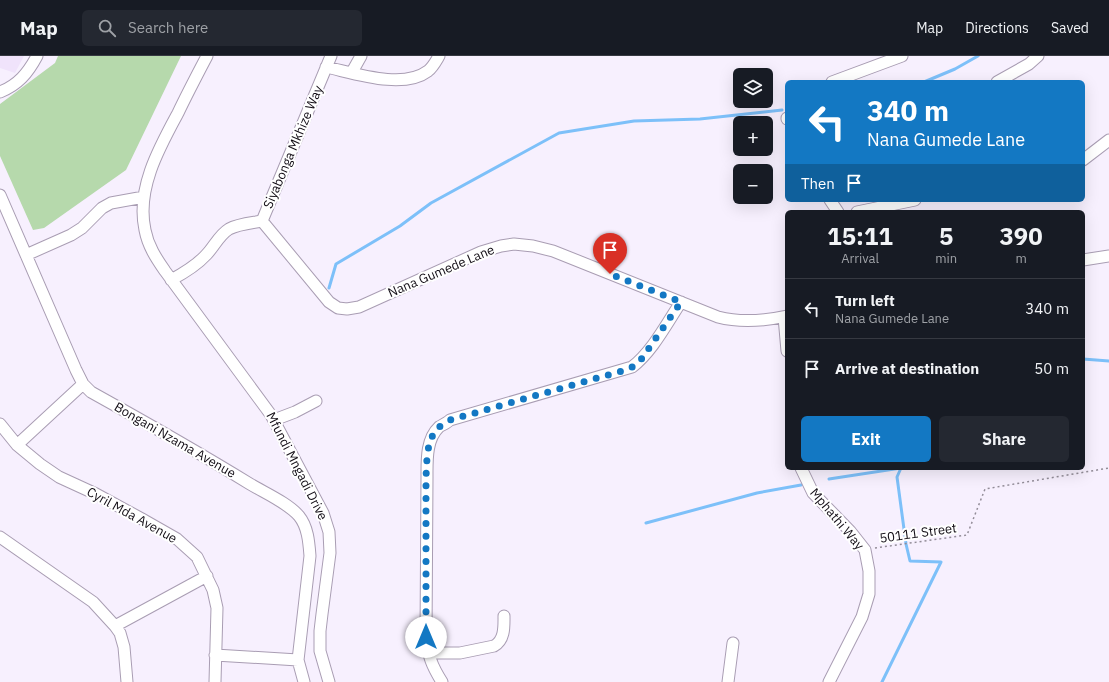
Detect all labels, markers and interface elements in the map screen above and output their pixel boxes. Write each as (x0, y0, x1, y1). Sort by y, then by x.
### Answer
search box (82, 10, 362, 46)
text: Map (20, 16, 58, 40)
icon: search (96, 17, 118, 39)
text: Search here (128, 18, 208, 37)
text: Map (916, 19, 943, 37)
text: Directions (965, 19, 1029, 37)
text: Saved (1051, 19, 1089, 37)
map controls (733, 68, 773, 204)
button: layers (733, 68, 773, 108)
street label: Siyabonga Mkhize Way (259, 82, 327, 211)
text: 340 m (867, 92, 949, 129)
icon: left (801, 96, 853, 148)
button: + (733, 116, 773, 156)
text: Nana Gumede Lane (867, 128, 1025, 151)
button: − (733, 164, 773, 204)
icon: arrive (843, 172, 865, 194)
text: Then (801, 174, 835, 193)
text: 15:11 (827, 220, 893, 252)
text: 5 (939, 220, 953, 252)
text: 390 (999, 220, 1043, 252)
pin (593, 233, 627, 274)
icon: arrive (599, 239, 621, 261)
street label: Nana Gumede Lane (385, 241, 497, 301)
text: Arrival (841, 250, 879, 267)
text: min (935, 250, 957, 267)
text: m (1015, 250, 1027, 267)
text: Turn left (835, 291, 895, 310)
icon: left (801, 298, 823, 320)
text: 340 m (1025, 299, 1069, 318)
text: Nana Gumede Lane (835, 310, 949, 327)
icon: arrive (801, 358, 823, 380)
text: Arrive at destination (835, 359, 979, 378)
text: 50 m (1034, 359, 1069, 378)
street label: Bongani Nzama Avenue (111, 398, 239, 482)
street label: Mfundi Mngadi Drive (262, 409, 332, 523)
button: Exit (801, 416, 931, 462)
button: Share (939, 416, 1069, 462)
street label: Cyril Mda Avenue (84, 483, 180, 547)
street label: Mphathi Way (806, 485, 868, 554)
street label: 50111 Street (878, 519, 958, 547)
position arrow (405, 616, 447, 658)

